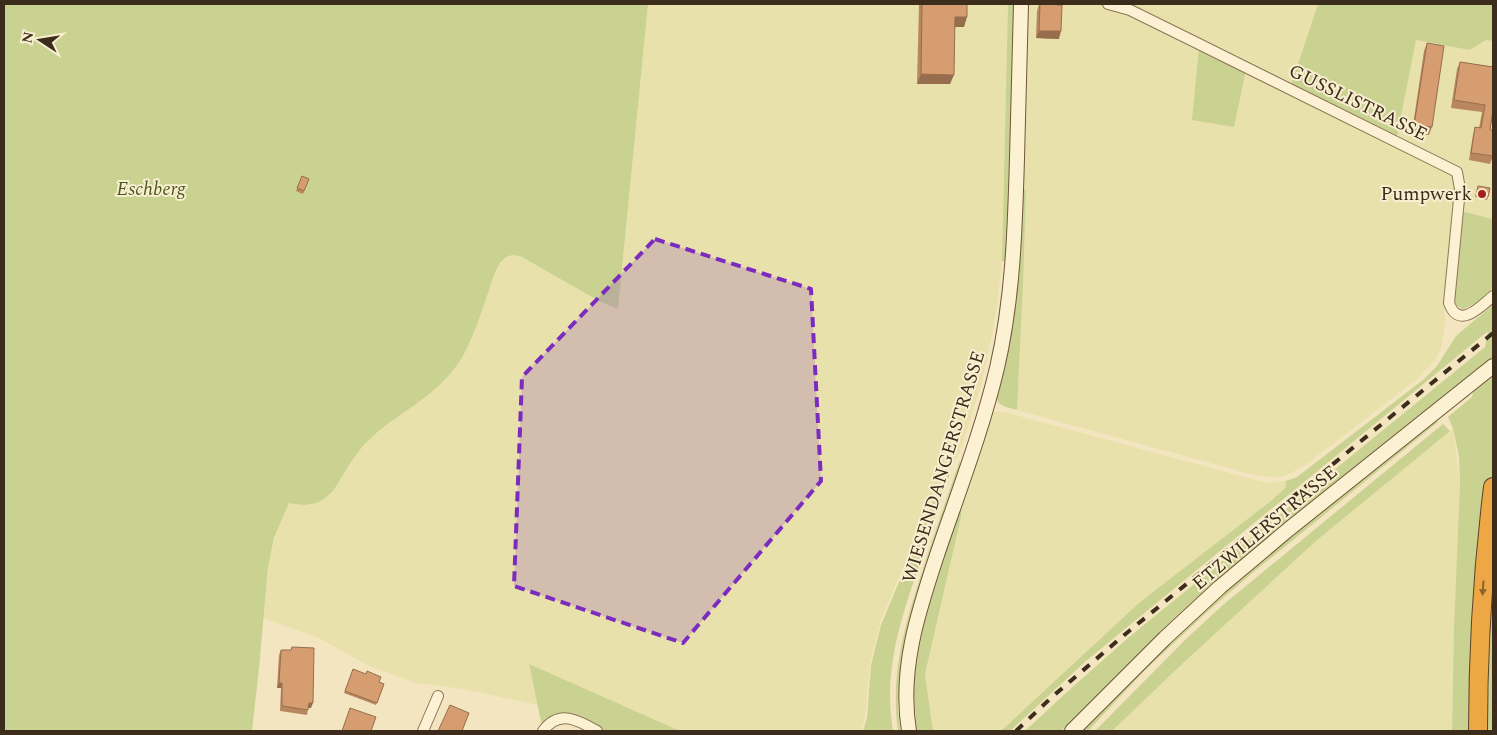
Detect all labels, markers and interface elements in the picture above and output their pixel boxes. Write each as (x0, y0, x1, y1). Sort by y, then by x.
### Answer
north arrow (15, 15, 65, 65)
text: N (16, 30, 39, 45)
street label: GUSSLISTRASSE (1284, 57, 1432, 149)
park label: Eschberg (117, 175, 186, 204)
place label: Pumpwerk (1380, 180, 1472, 209)
marker: Pumpwerk (1476, 188, 1488, 200)
street label: WIESENDANGERSTRASSE (895, 347, 993, 587)
street label: ETZWILERSTRASSE (1186, 458, 1344, 598)
one-way arrow (1479, 580, 1487, 596)

